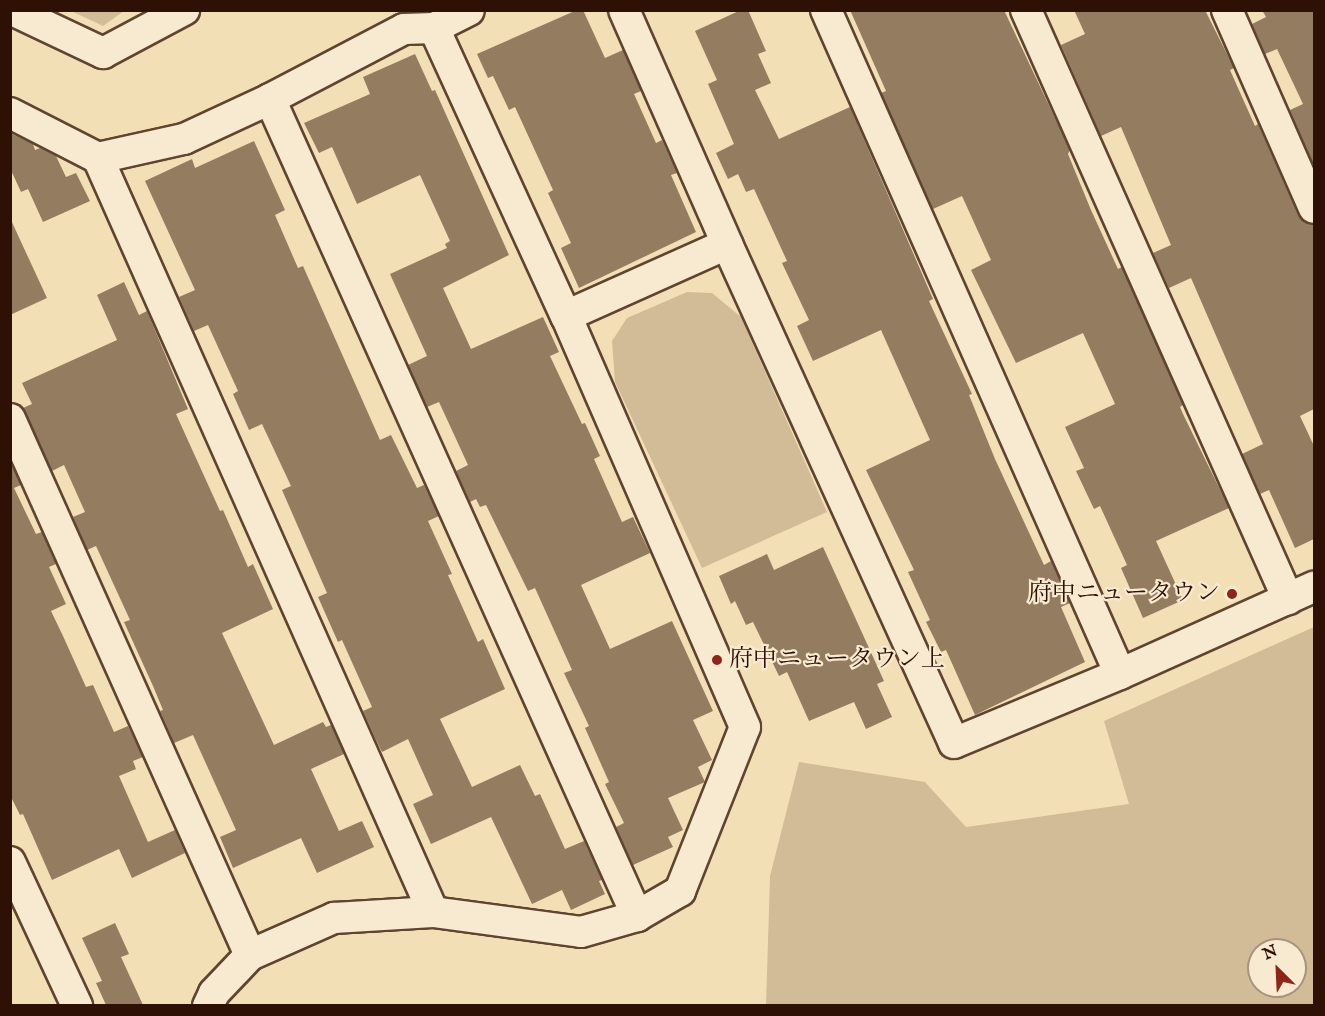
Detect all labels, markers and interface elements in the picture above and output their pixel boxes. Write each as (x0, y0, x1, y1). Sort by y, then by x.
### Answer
place label: 府中ニュータウン (1028, 580, 1220, 608)
marker: 府中ニュータウン (1225, 587, 1239, 601)
place label: 府中ニュータウン上 (729, 646, 945, 674)
marker: 府中ニュータウン上 (710, 653, 724, 667)
north arrow (1247, 938, 1307, 998)
text: N (1260, 941, 1281, 965)

